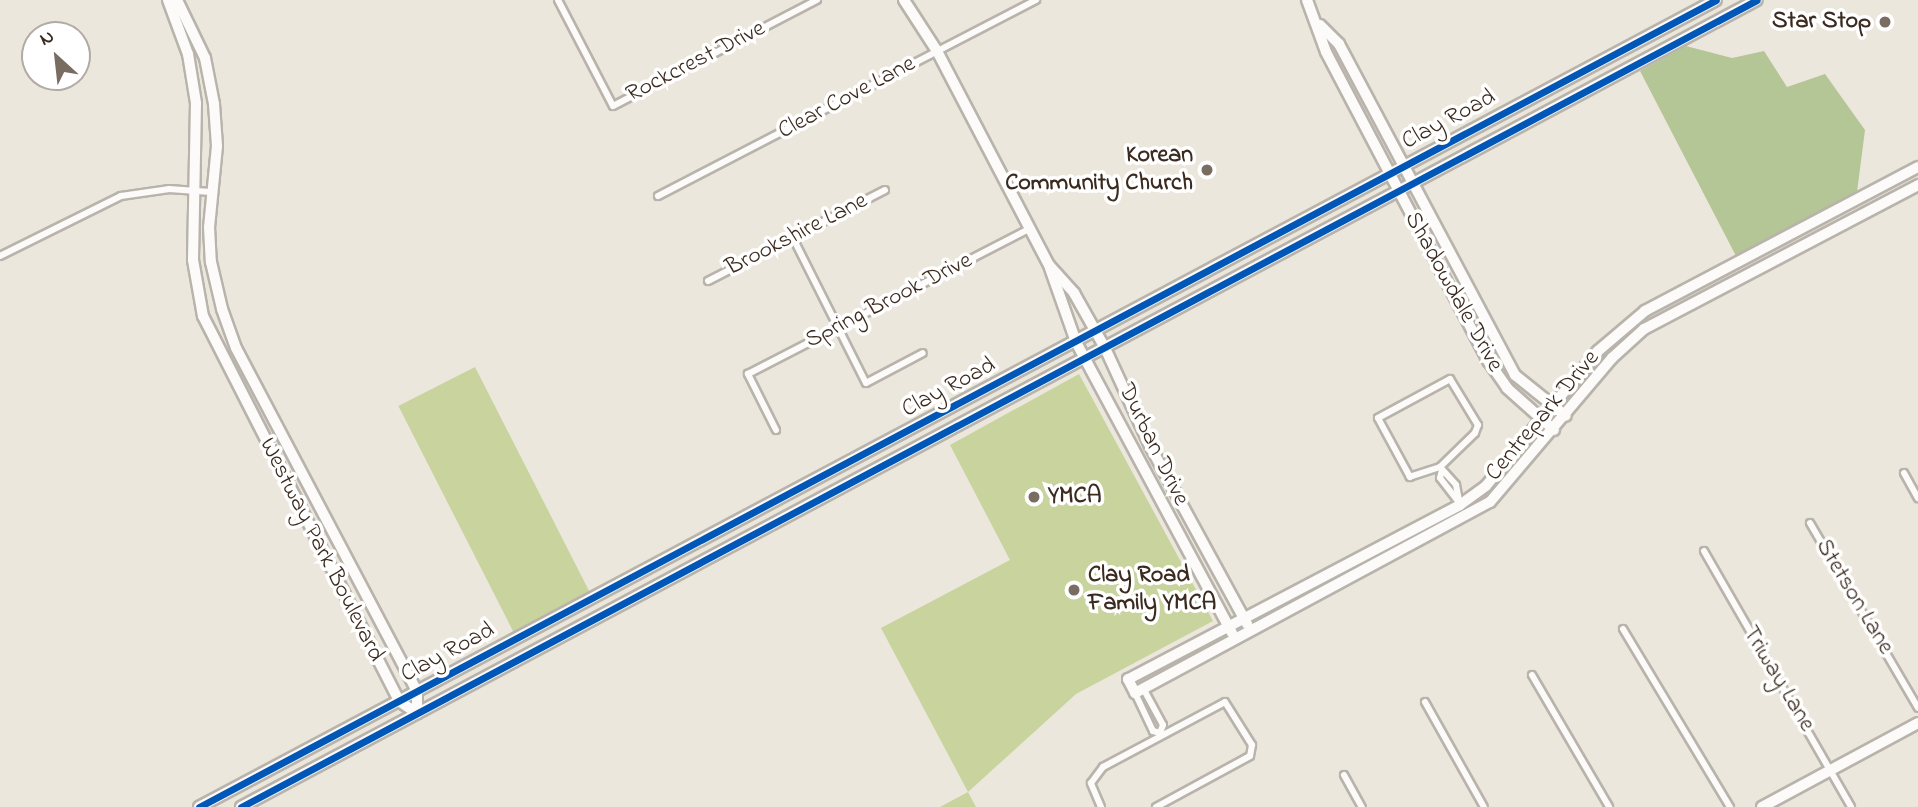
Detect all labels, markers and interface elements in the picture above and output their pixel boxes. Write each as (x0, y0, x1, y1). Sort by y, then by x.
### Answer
place label: Star Stop (1772, 8, 1871, 36)
marker: Star Stop (1877, 14, 1893, 30)
street label: Rockcrest Drive (622, 15, 770, 109)
north arrow (21, 21, 91, 91)
text: N (35, 24, 59, 54)
street label: Clear Cove Lane (773, 50, 921, 146)
street label: Clay Road (1397, 83, 1501, 157)
place label: Korean Community Church (1005, 142, 1193, 198)
marker: Korean Community Church (1199, 162, 1215, 178)
street label: Brookshire Lane (721, 187, 873, 283)
street label: Shadowdale Drive (1397, 207, 1509, 377)
street label: Spring Brook Drive (801, 247, 977, 355)
street label: Centrepark Drive (1480, 345, 1606, 487)
street label: Clay Road (897, 351, 1001, 425)
street label: Durban Drive (1111, 379, 1195, 511)
street label: Westway Park Boulevard (252, 433, 390, 667)
place label: YMCA (1048, 483, 1102, 511)
marker: YMCA (1026, 489, 1042, 505)
street label: Stetson Lane (1808, 534, 1900, 660)
place label: Clay Road Family YMCA (1088, 562, 1216, 618)
marker: Clay Road Family YMCA (1066, 582, 1082, 598)
street label: Clay Road (396, 616, 500, 690)
street label: Triway Lane (1735, 621, 1821, 737)

